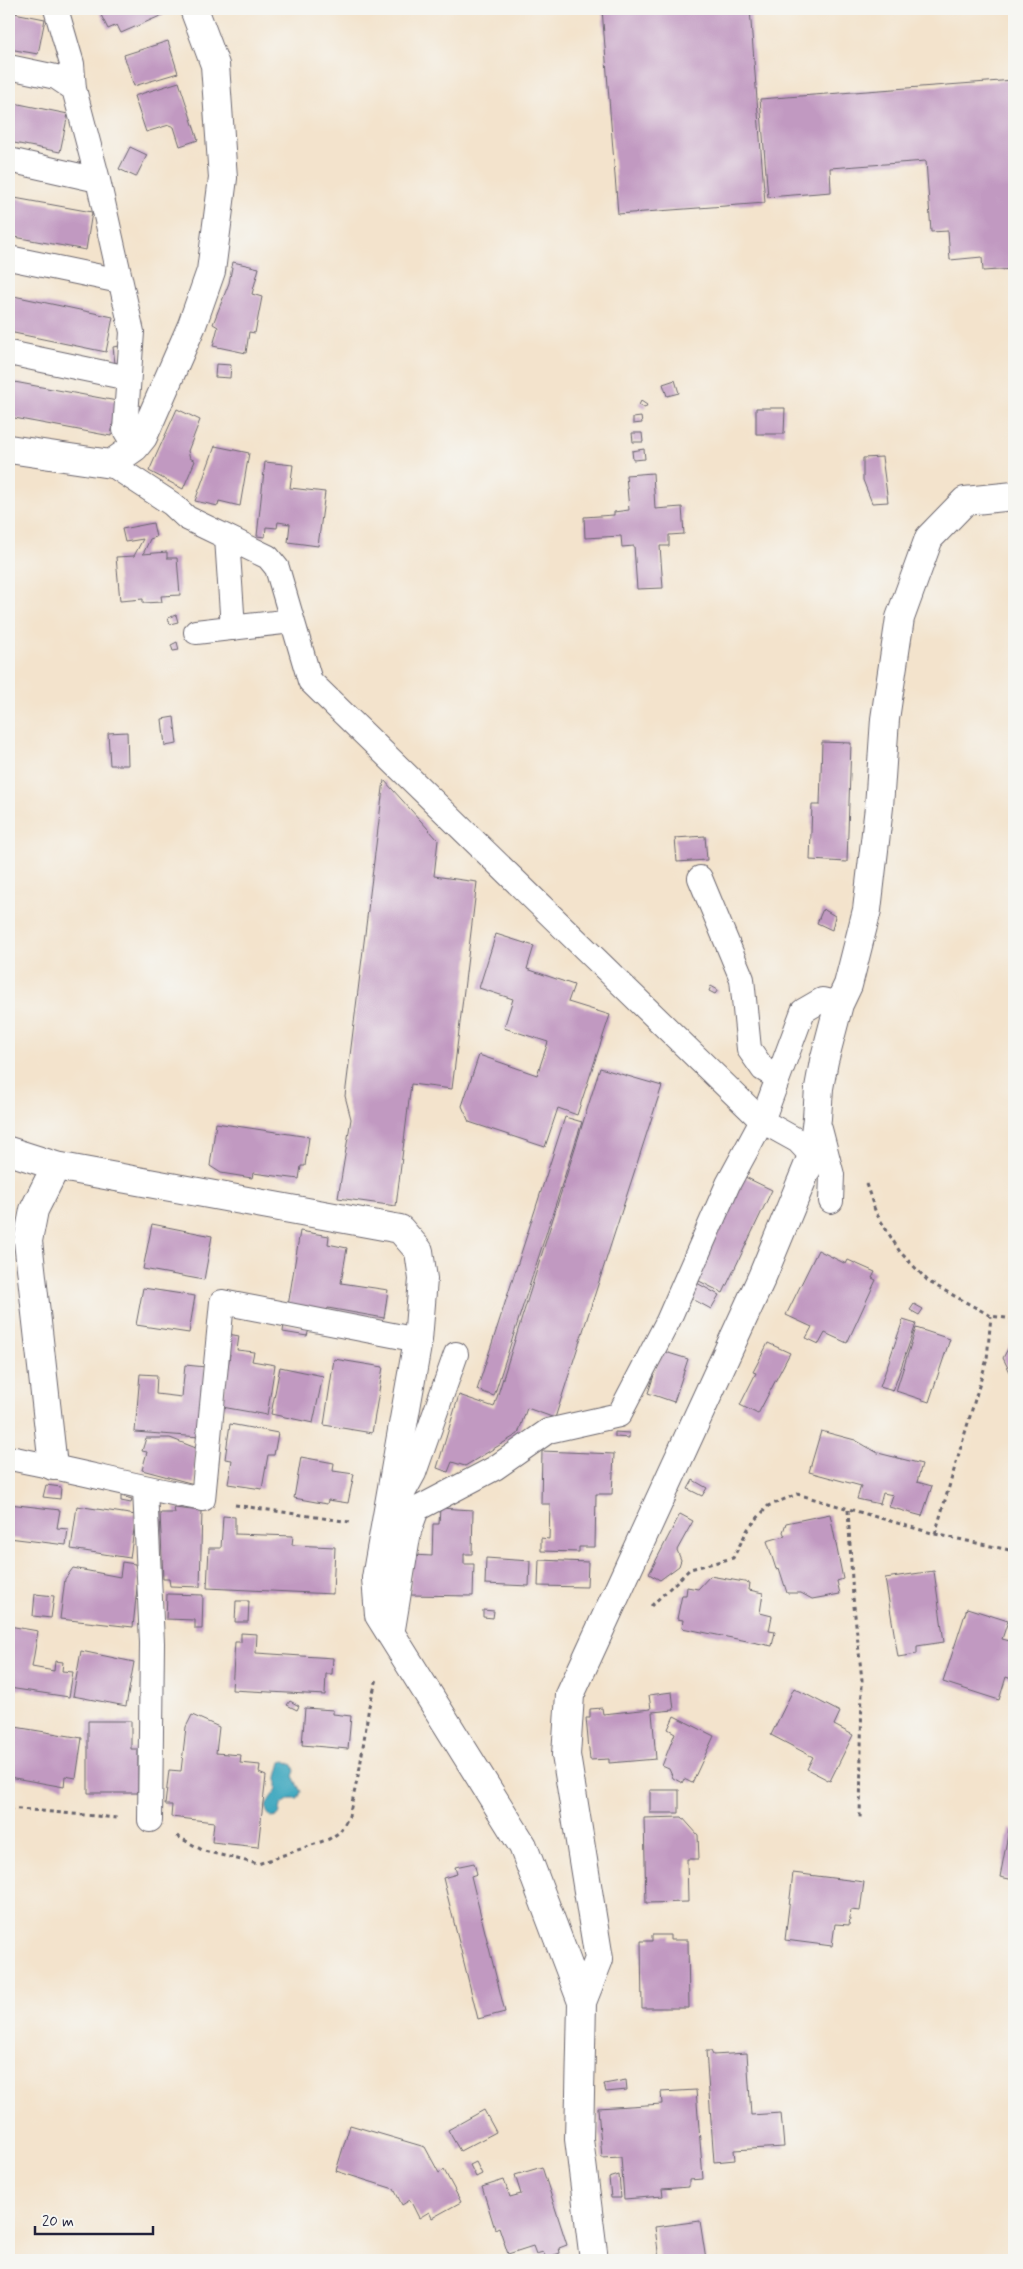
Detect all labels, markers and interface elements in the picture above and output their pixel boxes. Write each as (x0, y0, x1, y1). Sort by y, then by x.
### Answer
scale bar (35, 2204, 152, 2236)
text: 20 m (42, 2212, 74, 2232)

